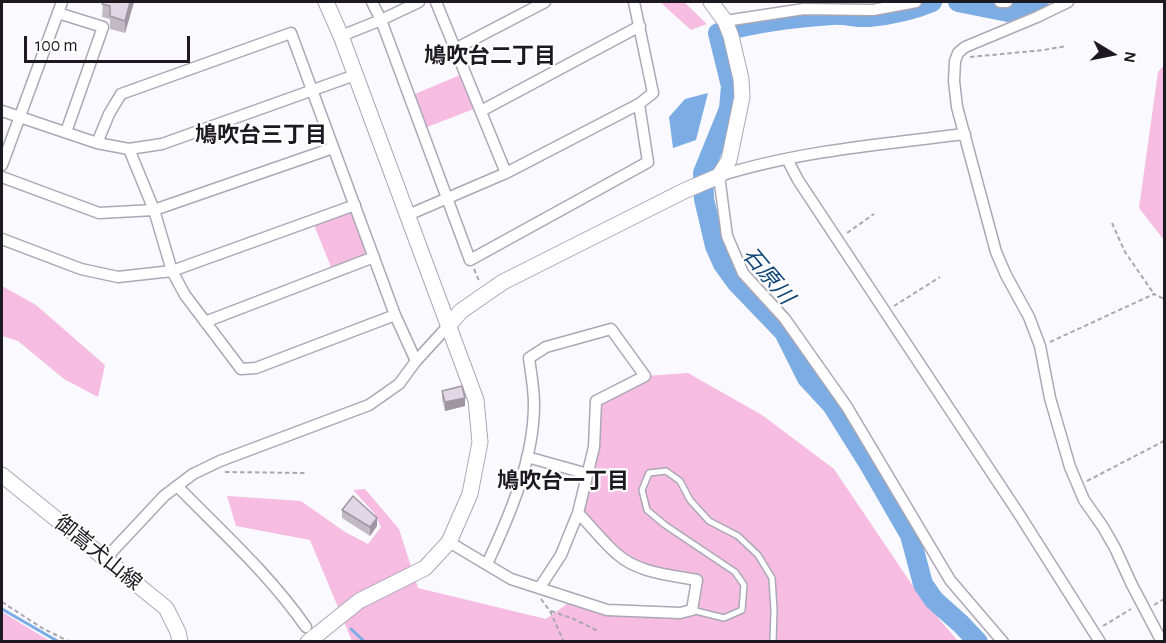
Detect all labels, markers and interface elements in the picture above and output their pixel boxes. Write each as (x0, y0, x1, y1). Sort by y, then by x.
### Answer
scale bar (27, 24, 194, 62)
north arrow (1082, 24, 1142, 84)
text: 100 m (35, 37, 78, 55)
district label: 鳩吹台二丁目 (424, 43, 556, 69)
text: N (1121, 50, 1139, 64)
district label: 鳩吹台三丁目 (195, 122, 327, 148)
water label: 石原川 (737, 242, 799, 310)
district label: 鳩吹台一丁目 (497, 468, 629, 494)
street label: 御嵩犬山線 (49, 510, 147, 596)

